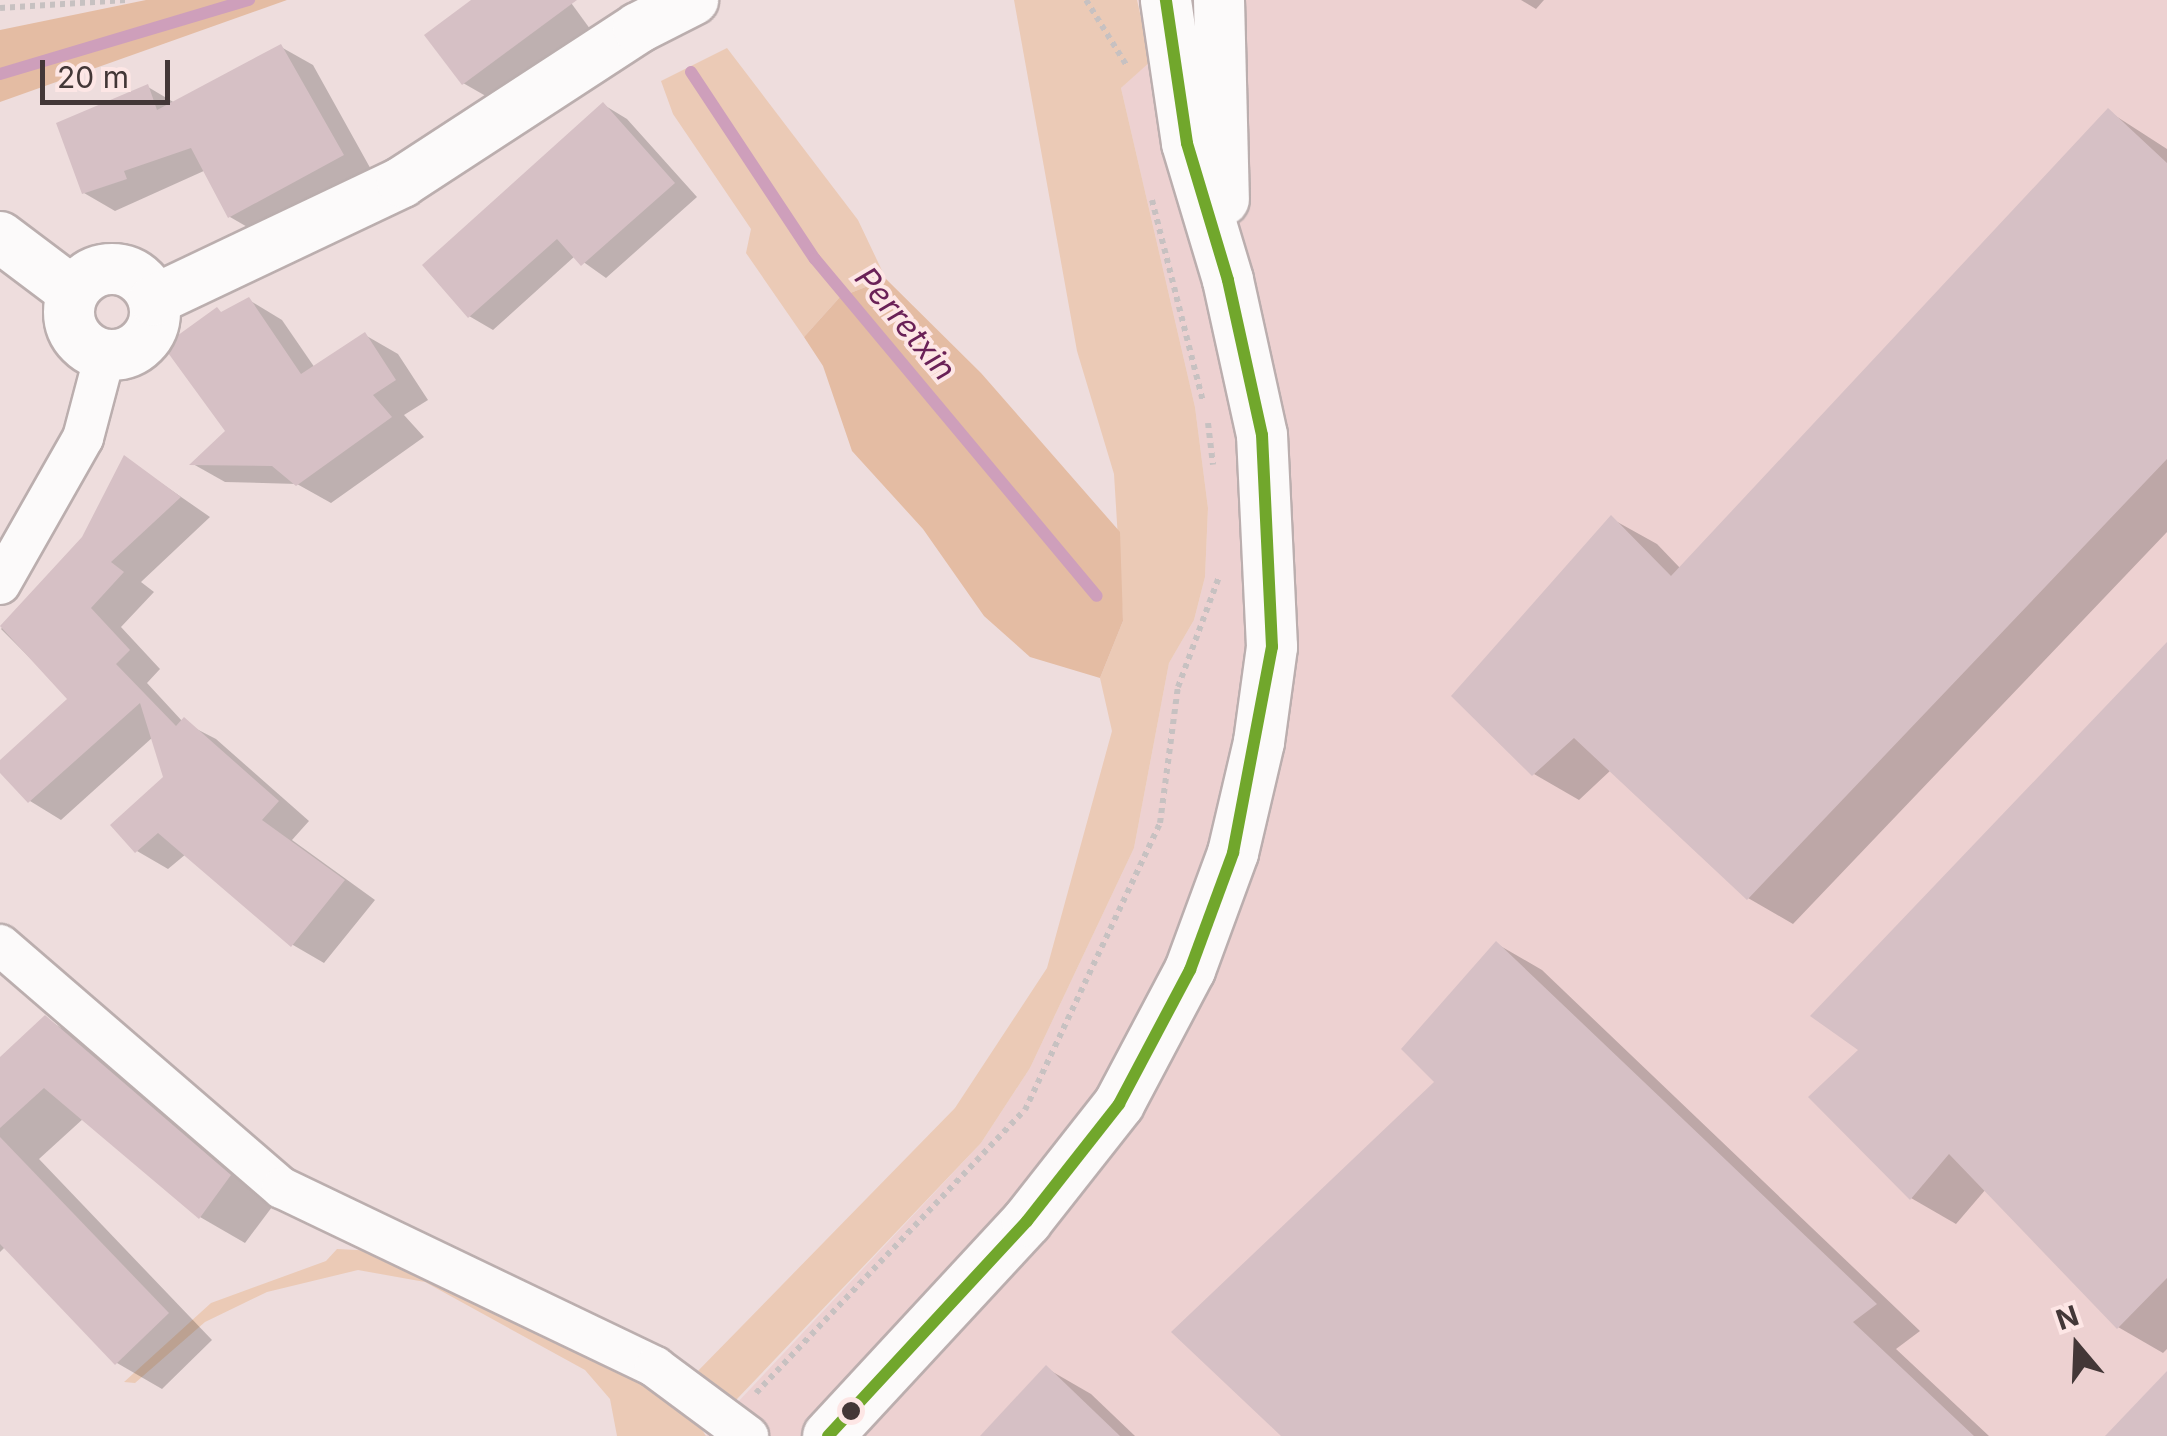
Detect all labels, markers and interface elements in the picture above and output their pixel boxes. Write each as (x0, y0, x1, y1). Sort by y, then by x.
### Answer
scale bar (45, 40, 175, 102)
text: 20 m (57, 59, 129, 95)
water label: Perretxin (847, 260, 963, 388)
north arrow (2027, 1296, 2127, 1396)
text: N (2052, 1298, 2083, 1337)
unlabelled marker (841, 1401, 861, 1421)

